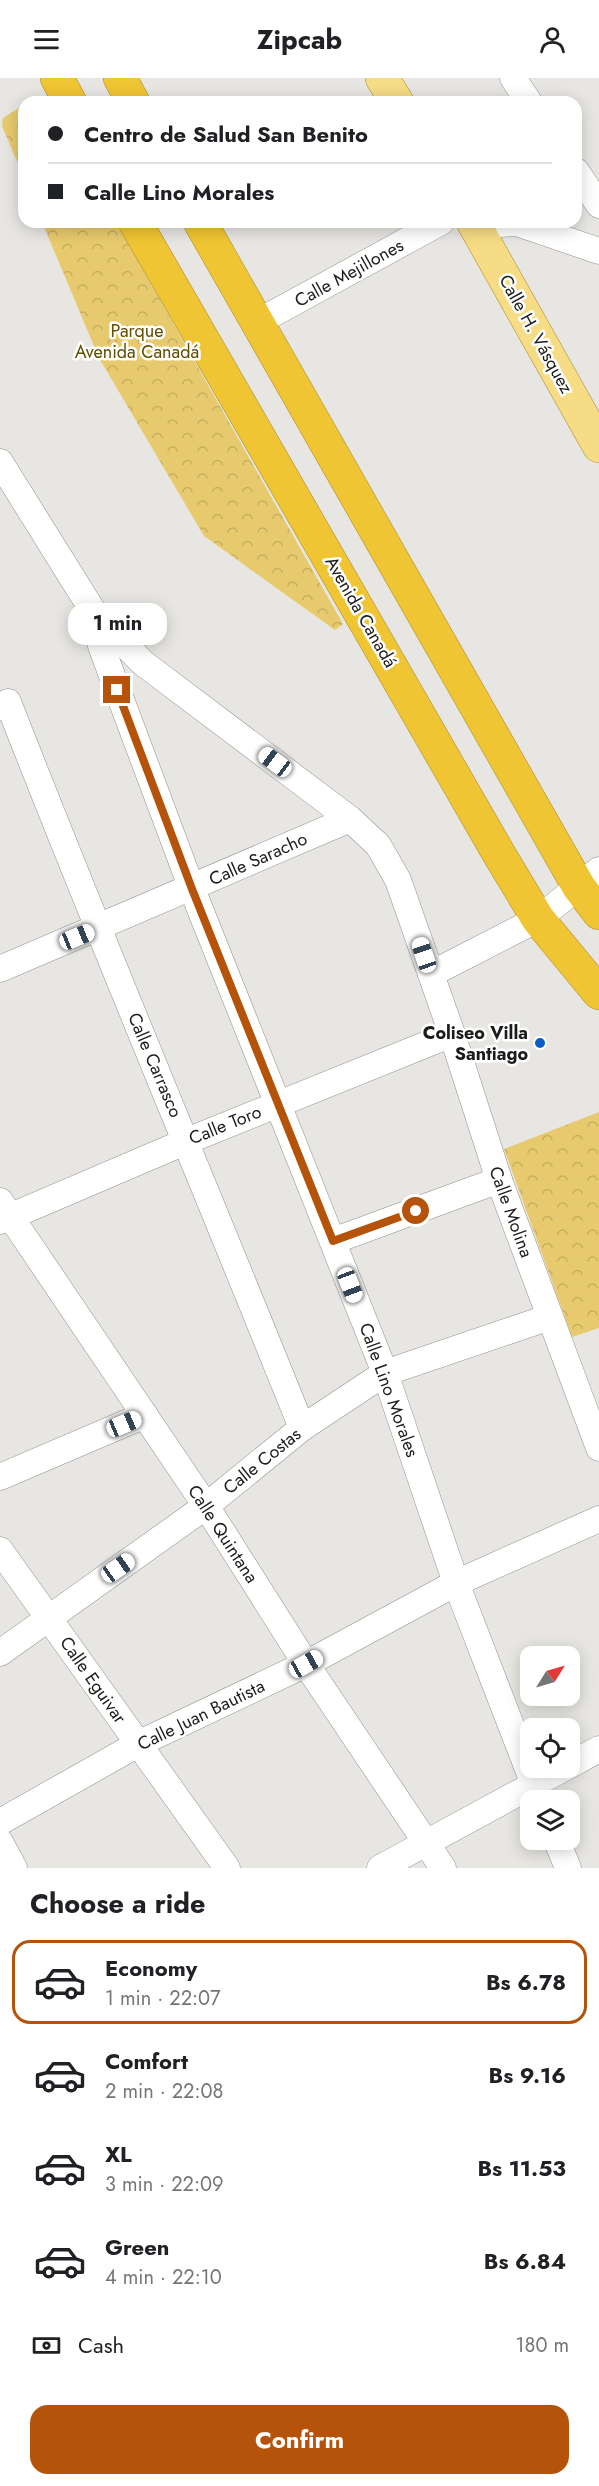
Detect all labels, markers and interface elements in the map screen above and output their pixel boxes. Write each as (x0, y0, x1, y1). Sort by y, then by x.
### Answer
text: Zipcab (257, 20, 342, 59)
icon: menu (30, 23, 63, 56)
icon: person (536, 23, 569, 56)
text: Centro de Salud San Benito (84, 118, 368, 150)
text: Calle Lino Morales (84, 176, 274, 208)
street label: Calle Mejillones (290, 232, 408, 314)
street label: Calle H. Vásquez (493, 270, 580, 399)
park label: Parque Avenida Canadá (75, 318, 199, 365)
street label: Avenida Canadá (319, 552, 403, 672)
callout: 1 min (68, 603, 166, 645)
text: 1 min (93, 609, 142, 638)
route end (103, 676, 130, 703)
car (255, 744, 295, 780)
street label: Calle Saracho (205, 826, 311, 892)
car (57, 922, 97, 952)
car (410, 935, 438, 975)
street label: Calle Carrasco (121, 1009, 189, 1122)
place label: Coliseo Villa Santiago (423, 1020, 528, 1067)
marker: Coliseo Villa Santiago (533, 1036, 547, 1050)
street label: Calle Toro (185, 1099, 265, 1151)
street label: Calle Molina (482, 1163, 540, 1261)
route start (402, 1197, 429, 1224)
car (335, 1265, 365, 1305)
street label: Calle Lino Morales (353, 1319, 425, 1461)
car (104, 1409, 144, 1439)
street label: Calle Costas (217, 1421, 307, 1501)
street label: Calle Quintana (181, 1480, 265, 1588)
car (98, 1550, 138, 1586)
street label: Calle Eguivar (53, 1631, 133, 1729)
north arrow (520, 1646, 580, 1706)
map controls (520, 1646, 580, 1850)
car (286, 1647, 326, 1681)
street label: Calle Juan Bautista (133, 1673, 269, 1757)
button: locate (520, 1718, 580, 1778)
button: layers (520, 1790, 580, 1850)
text: Choose a ride (30, 1884, 205, 1923)
text: Economy (105, 1952, 197, 1984)
icon: car (33, 1955, 87, 2009)
text: Bs 6.78 (486, 1966, 566, 1998)
text: 1 min · 22:07 (105, 1984, 221, 2013)
text: Comfort (105, 2045, 188, 2077)
icon: car (33, 2048, 87, 2102)
text: Bs 9.16 (489, 2059, 566, 2091)
text: 2 min · 22:08 (105, 2077, 223, 2106)
text: XL (105, 2138, 132, 2170)
icon: car (33, 2141, 87, 2195)
text: Bs 11.53 (477, 2152, 566, 2184)
text: 3 min · 22:09 (105, 2170, 224, 2199)
text: Green (105, 2231, 169, 2263)
icon: car (33, 2234, 87, 2288)
text: Bs 6.84 (484, 2245, 566, 2277)
text: 4 min · 22:10 (105, 2263, 222, 2292)
icon: cash (30, 2329, 63, 2362)
text: Cash (78, 2329, 124, 2361)
text: 180 m (515, 2331, 569, 2360)
button: Confirm (30, 2405, 569, 2474)

